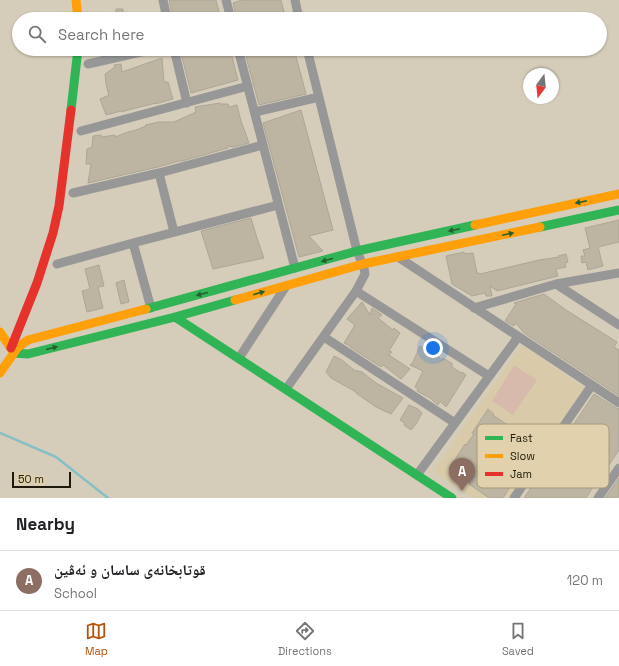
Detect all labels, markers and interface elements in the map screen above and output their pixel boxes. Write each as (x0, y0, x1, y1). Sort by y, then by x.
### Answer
search box (12, 12, 607, 56)
icon: search (26, 23, 48, 45)
text: Search here (58, 25, 144, 44)
north arrow (523, 68, 559, 104)
one-way arrow (575, 200, 587, 206)
one-way arrow (448, 228, 460, 234)
one-way arrow (502, 230, 514, 236)
one-way arrow (321, 257, 334, 263)
one-way arrow (253, 290, 265, 296)
one-way arrow (196, 291, 208, 297)
your location (423, 338, 443, 358)
one-way arrow (46, 345, 58, 351)
legend (477, 424, 609, 488)
text: Fast (510, 431, 533, 445)
text: Slow (510, 449, 535, 463)
pin: A (449, 458, 475, 491)
text: Jam (510, 467, 532, 481)
scale bar (12, 470, 71, 489)
text: 50 m (18, 472, 44, 486)
text: Nearby (16, 513, 75, 535)
text: قوتابخانەی ساسان و ئەڤین (54, 560, 206, 579)
text: A (25, 572, 33, 589)
text: 120 m (567, 572, 603, 589)
text: School (54, 585, 97, 602)
tab: Map (85, 620, 108, 658)
tab: Directions (278, 620, 332, 658)
tab: Saved (502, 620, 534, 658)

